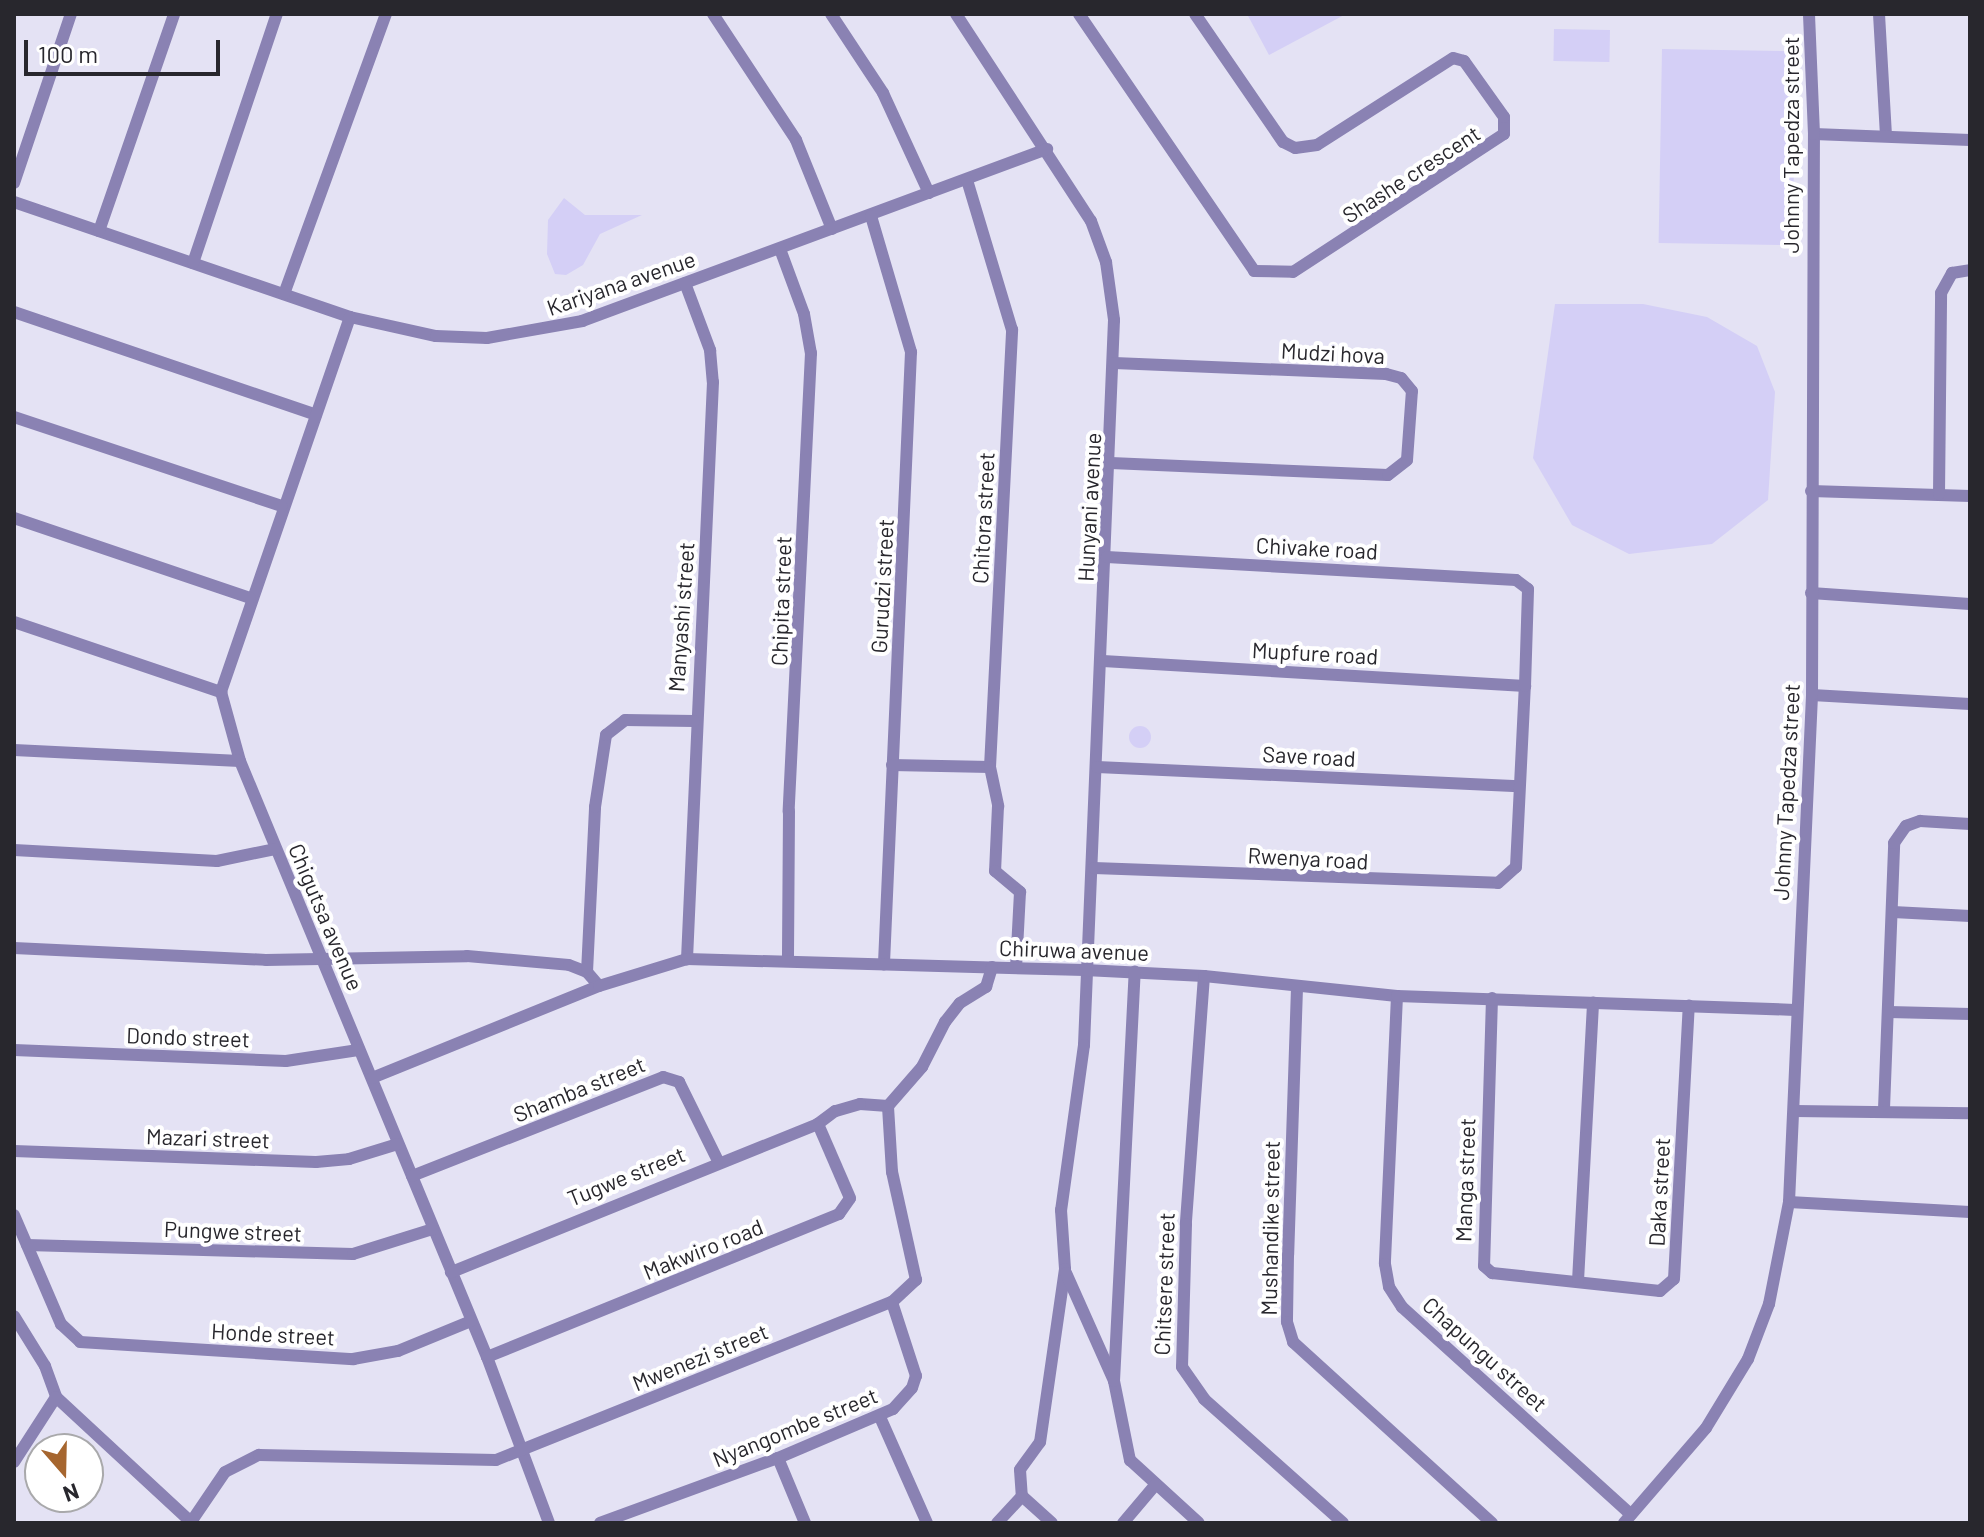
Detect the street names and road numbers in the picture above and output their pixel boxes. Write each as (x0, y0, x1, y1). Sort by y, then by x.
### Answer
street label: Johnny Tapedza street (1778, 37, 1804, 253)
street label: Shashe crescent (1337, 120, 1485, 228)
street label: Kariyana avenue (543, 245, 699, 321)
street label: Mudzi hova (1280, 337, 1386, 369)
street label: Hunyani avenue (1072, 432, 1106, 582)
street label: Chitora street (966, 451, 1000, 585)
street label: Gurudzi street (865, 518, 899, 654)
street label: Chivake road (1255, 532, 1379, 564)
street label: Chipita street (766, 536, 796, 666)
street label: Manyashi street (663, 541, 699, 693)
street label: Mupfure road (1251, 637, 1379, 669)
street label: Johnny Tapedza street (1767, 683, 1805, 901)
street label: Save road (1262, 740, 1356, 772)
street label: Chigutsa avenue (283, 840, 369, 994)
street label: Rwenya road (1247, 842, 1369, 874)
street label: Chiruwa avenue (998, 934, 1150, 966)
street label: Dondo street (126, 1022, 250, 1052)
street label: Shamba street (509, 1051, 649, 1127)
street label: Manga street (1450, 1118, 1480, 1242)
street label: Mazari street (146, 1123, 270, 1153)
street label: Daka street (1643, 1137, 1675, 1247)
street label: Tugwe street (563, 1140, 689, 1212)
street label: Mushandike street (1255, 1140, 1285, 1316)
street label: Chitsere street (1148, 1212, 1180, 1356)
street label: Makwiro road (639, 1213, 767, 1285)
street label: Pungwe street (164, 1215, 302, 1247)
street label: Chapungu street (1417, 1291, 1553, 1417)
street label: Honde street (210, 1318, 336, 1350)
street label: Mwenezi street (628, 1318, 772, 1396)
street label: Nyangombe street (709, 1382, 881, 1472)

